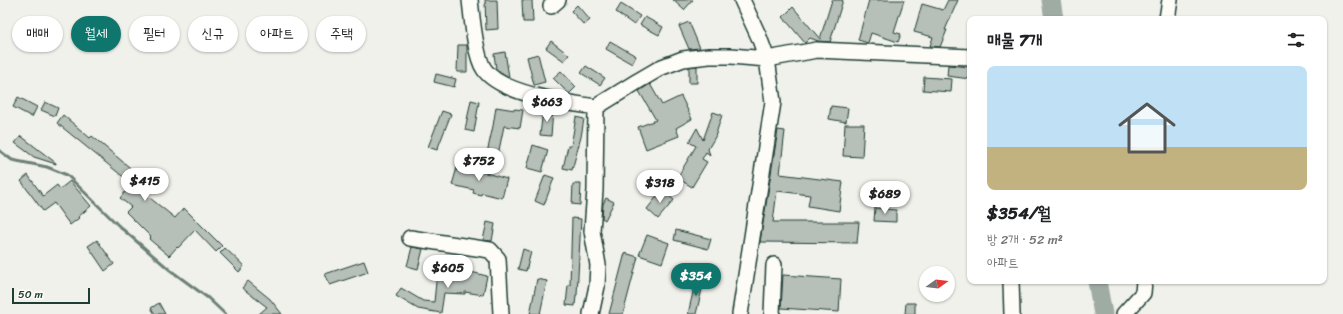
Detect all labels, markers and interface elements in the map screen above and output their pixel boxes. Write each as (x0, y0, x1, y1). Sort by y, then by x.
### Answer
chip: 매매 (12, 16, 63, 52)
chip: 월세 (71, 16, 121, 52)
chip: 필터 (129, 16, 180, 52)
chip: 신규 (188, 16, 238, 52)
chip: 아파트 (246, 16, 308, 52)
chip: 주택 (316, 16, 366, 52)
text: 매물 7개 (987, 25, 1042, 55)
icon: filters (1285, 29, 1307, 51)
pin: $663 (523, 89, 571, 123)
text: $663 (532, 90, 562, 113)
icon: home (1111, 92, 1183, 164)
pin: $752 (455, 148, 503, 182)
text: $752 (463, 149, 495, 172)
pin: $415 (121, 168, 169, 202)
text: $415 (130, 169, 160, 192)
pin: $318 (636, 170, 684, 204)
text: $318 (645, 171, 675, 194)
pin: $689 (861, 181, 909, 215)
text: $689 (869, 182, 901, 205)
text: $354/월 (987, 198, 1051, 228)
text: 방 2개 · 52 m² (987, 228, 1063, 251)
text: 아파트 (987, 251, 1018, 274)
pin: $605 (424, 255, 472, 289)
text: $605 (432, 256, 464, 279)
pin: $354 (672, 263, 720, 297)
text: $354 (680, 264, 712, 287)
north arrow (919, 266, 955, 302)
map controls (919, 266, 955, 302)
text: 50 m (18, 285, 43, 304)
scale bar (12, 286, 90, 305)

